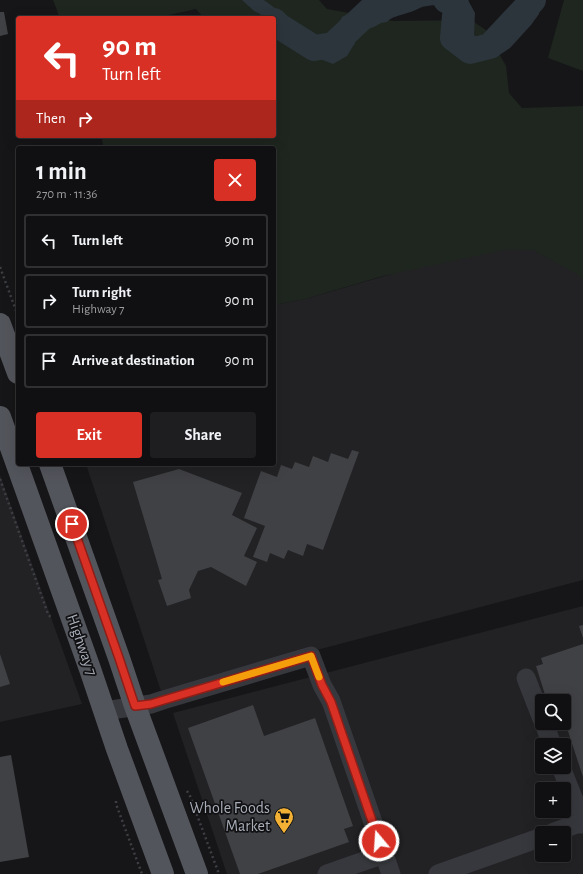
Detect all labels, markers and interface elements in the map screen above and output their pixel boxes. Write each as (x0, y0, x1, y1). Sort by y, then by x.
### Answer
icon: left (36, 32, 88, 84)
text: 90 m (102, 33, 157, 61)
text: Turn left (102, 66, 161, 84)
icon: right (74, 108, 96, 130)
text: Then (36, 111, 66, 126)
button: close (214, 159, 256, 201)
text: 1 min (36, 160, 87, 184)
text: 270 m · 11:36 (36, 188, 97, 201)
icon: left (38, 230, 60, 252)
text: Turn left (72, 233, 123, 248)
text: 90 m (225, 233, 254, 248)
text: Turn right (72, 285, 131, 300)
icon: right (38, 290, 60, 312)
text: 90 m (225, 293, 254, 308)
text: Highway 7 (72, 303, 124, 316)
icon: arrive (38, 350, 60, 372)
text: Arrive at destination (72, 353, 195, 368)
text: 90 m (225, 353, 254, 368)
button: Exit (36, 412, 142, 458)
button: Share (150, 412, 256, 458)
pin (55, 507, 89, 541)
icon: arrive (61, 513, 83, 535)
street label: Highway 7 (63, 612, 100, 679)
map controls (535, 694, 571, 862)
button: search (535, 694, 571, 730)
button: layers (535, 738, 571, 774)
button: + (535, 782, 571, 818)
place label: Whole Foods Market (189, 800, 270, 834)
supermarket icon: Whole Foods Market (273, 806, 295, 834)
position arrow (358, 820, 400, 862)
button: − (535, 826, 571, 862)

